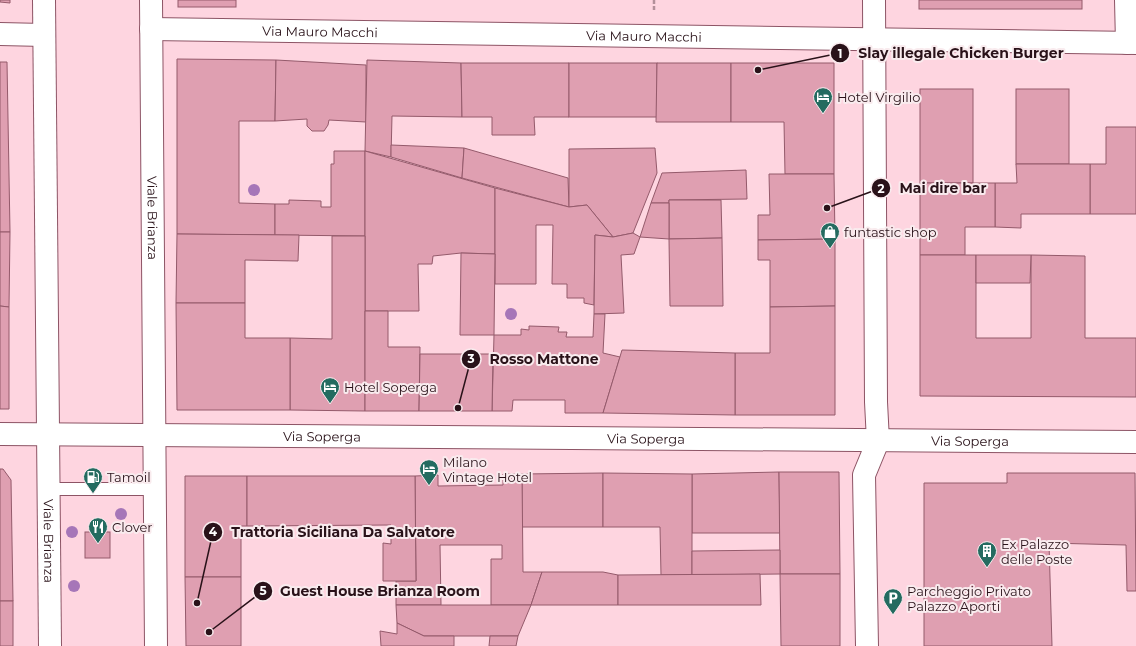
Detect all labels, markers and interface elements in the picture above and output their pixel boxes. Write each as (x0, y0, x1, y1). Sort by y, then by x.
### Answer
street label: Via Mauro Macchi (262, 23, 378, 40)
street label: Via Mauro Macchi (586, 27, 702, 45)
callout: Slay illegale Chicken Burger (830, 40, 1071, 66)
text: Slay illegale Chicken Burger (858, 44, 1064, 62)
text: 1 (838, 46, 842, 61)
hotel icon: Hotel Virgilio (812, 86, 834, 114)
place label: Hotel Virgilio (837, 89, 920, 105)
callout: Mai dire bar (871, 175, 994, 201)
street label: Viale Brianza (144, 176, 161, 260)
text: Mai dire bar (900, 179, 987, 197)
text: 2 (877, 181, 885, 196)
shop icon: funtastic shop (819, 221, 841, 249)
place label: funtastic shop (844, 224, 937, 240)
callout: Rosso Mattone (461, 346, 606, 372)
text: Rosso Mattone (490, 350, 599, 368)
text: 3 (466, 351, 475, 366)
hotel icon: Hotel Soperga (319, 376, 341, 404)
place label: Hotel Soperga (344, 379, 437, 395)
street label: Via Soperga (283, 428, 361, 445)
street label: Via Soperga (607, 430, 685, 447)
street label: Via Soperga (931, 433, 1009, 449)
place label: Milano Vintage Hotel (443, 454, 532, 485)
hotel icon: Milano Vintage Hotel (418, 458, 440, 486)
fuel station icon: Tamoil (82, 466, 104, 494)
place label: Tamoil (107, 469, 151, 485)
street label: Viale Brianza (41, 499, 57, 583)
restaurant icon: Clover (87, 516, 109, 544)
place label: Clover (112, 519, 153, 535)
callout: Trattoria Siciliana Da Salvatore (203, 519, 463, 545)
text: Trattoria Siciliana Da Salvatore (231, 523, 455, 541)
text: 4 (209, 524, 218, 539)
place label: Ex Palazzo delle Poste (1001, 536, 1073, 567)
building icon: Ex Palazzo delle Poste (976, 540, 998, 568)
callout: Guest House Brianza Room (253, 578, 488, 604)
text: Guest House Brianza Room (280, 582, 480, 600)
text: 5 (259, 583, 267, 598)
place label: Parcheggio Privato Palazzo Aporti (907, 583, 1031, 614)
parking icon: Parcheggio Privato Palazzo Aporti (882, 587, 904, 615)

